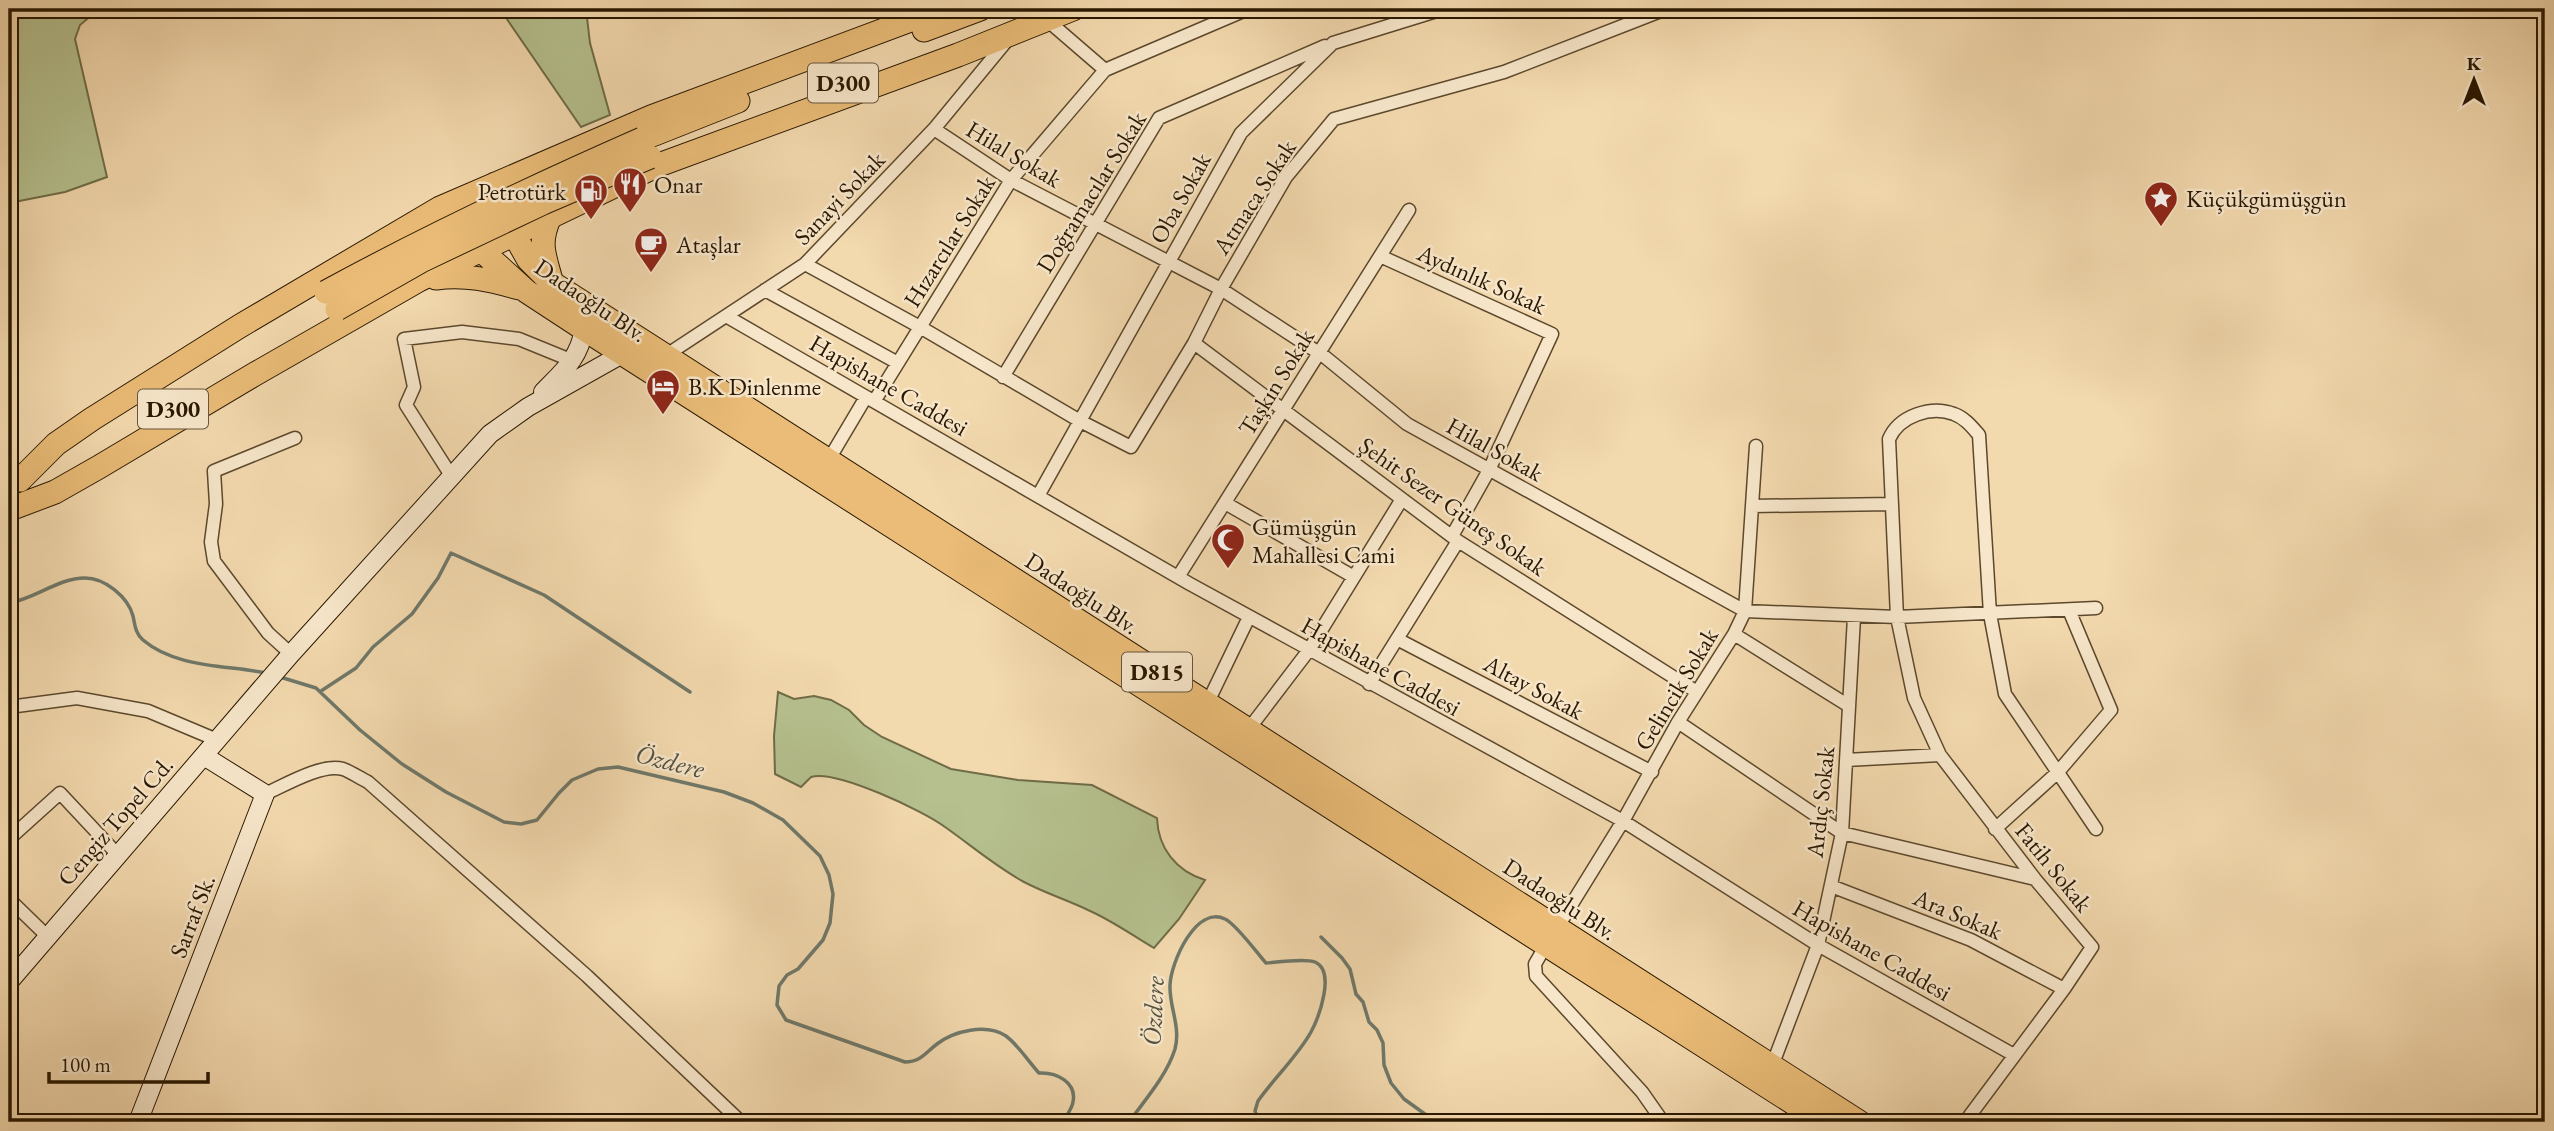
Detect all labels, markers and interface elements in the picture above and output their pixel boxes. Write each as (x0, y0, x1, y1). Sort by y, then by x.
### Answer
north arrow (2438, 46, 2508, 116)
text: K (2467, 51, 2482, 76)
road number: D300 (808, 64, 878, 102)
street label: Doğramacılar Sokak (1029, 105, 1153, 278)
street label: Hilal Sokak (961, 113, 1068, 195)
street label: Atmaca Sokak (1205, 133, 1303, 261)
street label: Sanayi Sokak (787, 144, 892, 251)
street label: Oba Sokak (1142, 146, 1218, 249)
restaurant icon: Onar (611, 165, 649, 214)
street label: Hızarcılar Sokak (896, 168, 1002, 313)
place label: Onar (654, 169, 703, 200)
fuel station icon: Petrotürk (572, 172, 610, 221)
place label: Petrotürk (478, 176, 567, 207)
place icon: Küçükgümüşgün (2142, 179, 2180, 228)
place label: Küçükgümüşgün (2186, 183, 2347, 214)
cafe icon: Ataşlar (632, 225, 670, 274)
place label: Ataşlar (675, 229, 741, 260)
street label: Aydınlık Sokak (1412, 236, 1552, 322)
street label: Dadaoğlu Blv. (529, 251, 653, 349)
street label: Taşkın Sokak (1231, 322, 1321, 441)
street label: Hapishane Caddesi (804, 327, 974, 443)
hotel icon: B.K Dinlenme (644, 367, 682, 416)
place label: B.K Dinlenme (688, 371, 821, 402)
road number: D300 (138, 390, 208, 428)
street label: Hilal Sokak (1441, 410, 1550, 489)
street label: Şehit Sezer Güneş Sokak (1353, 430, 1554, 583)
place label: Gümüşgün Mahallesi Cami (1252, 511, 1395, 570)
mosque icon: Gümüşgün Mahallesi Cami (1209, 521, 1247, 570)
street label: Dadaoğlu Blv. (1019, 545, 1145, 641)
street label: Hapishane Caddesi (1296, 609, 1466, 723)
street label: Gelincik Sokak (1627, 621, 1725, 756)
street label: Altay Sokak (1478, 647, 1590, 727)
road number: D815 (1122, 652, 1192, 692)
water label: Özdere (632, 736, 709, 786)
street label: Ardıç Sokak (1799, 744, 1841, 860)
street label: Cengiz Topel Cd. (50, 750, 180, 892)
street label: Fatih Sokak (2008, 816, 2100, 919)
street label: Dadaoğlu Blv. (1497, 851, 1623, 947)
street label: Sarraf Sk. (162, 870, 222, 962)
street label: Ara Sokak (1908, 881, 2008, 947)
street label: Hapishane Caddesi (1787, 892, 1957, 1008)
water label: Özdere (1134, 974, 1172, 1047)
scale bar (49, 1040, 208, 1084)
text: 100 m (60, 1051, 111, 1078)

